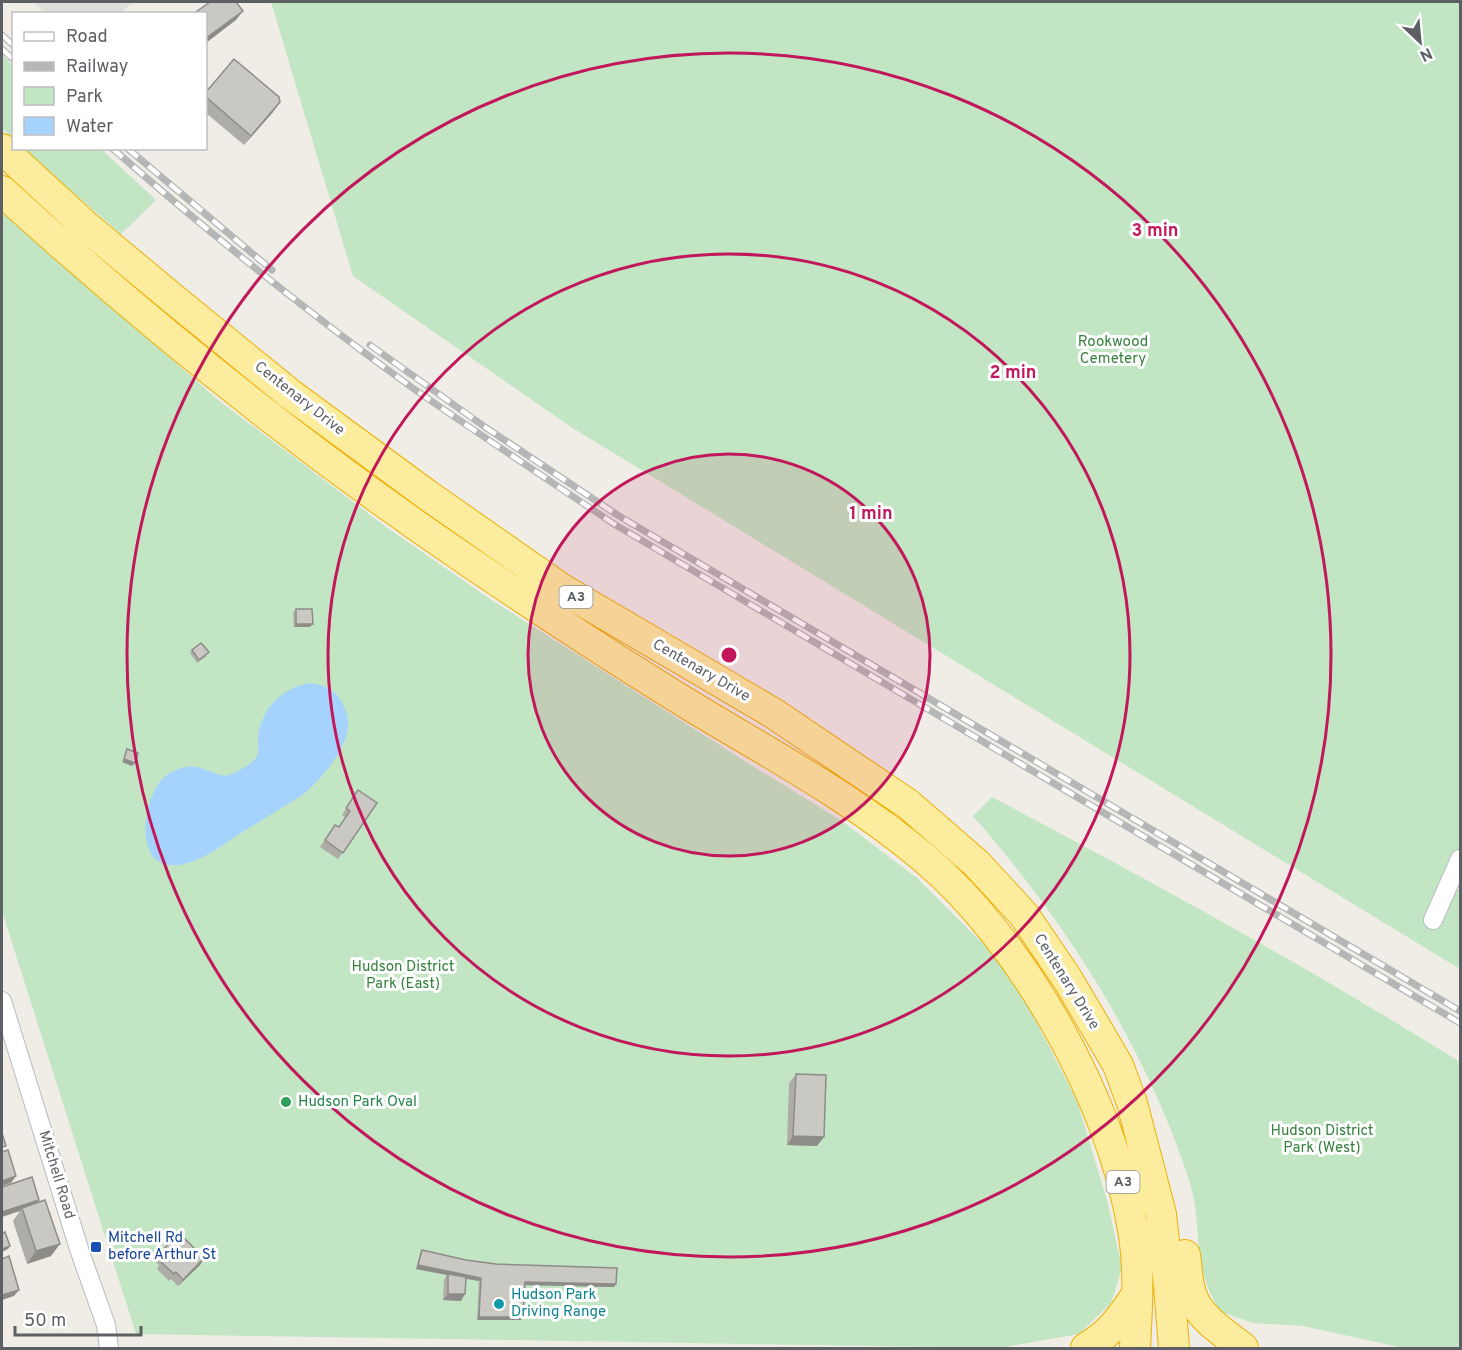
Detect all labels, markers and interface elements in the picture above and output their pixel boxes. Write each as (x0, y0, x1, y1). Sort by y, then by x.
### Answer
legend (12, 12, 207, 150)
north arrow (1390, 12, 1450, 72)
text: Road (66, 26, 108, 49)
text: N (1416, 42, 1435, 65)
text: Railway (66, 56, 128, 79)
text: Park (66, 86, 103, 109)
text: Water (66, 116, 113, 139)
text: 3 min (1132, 220, 1178, 243)
park label: Rookwood Cemetery (1078, 333, 1148, 369)
street label: Centenary Drive (250, 358, 348, 440)
text: 2 min (989, 362, 1037, 385)
text: 1 min (849, 503, 893, 526)
road number: A3 (560, 586, 592, 608)
street label: Centenary Drive (649, 635, 753, 707)
centre of rings (719, 645, 739, 665)
street label: Centenary Drive (1029, 931, 1103, 1033)
park label: Hudson District Park (East) (351, 958, 455, 994)
place label: Hudson Park Oval (298, 1093, 417, 1112)
marker: Hudson Park Oval (279, 1095, 293, 1109)
park label: Hudson District Park (West) (1270, 1122, 1374, 1158)
street label: Mitchell Road (34, 1128, 78, 1222)
road number: A3 (1106, 1171, 1140, 1193)
place label: Mitchell Rd before Arthur St (108, 1229, 216, 1265)
marker: Mitchell Rd before Arthur St (89, 1240, 103, 1254)
place label: Hudson Park Driving Range (511, 1286, 606, 1322)
marker: Hudson Park Driving Range (492, 1297, 506, 1311)
scale bar (15, 1299, 141, 1337)
text: 50 m (24, 1310, 66, 1333)

